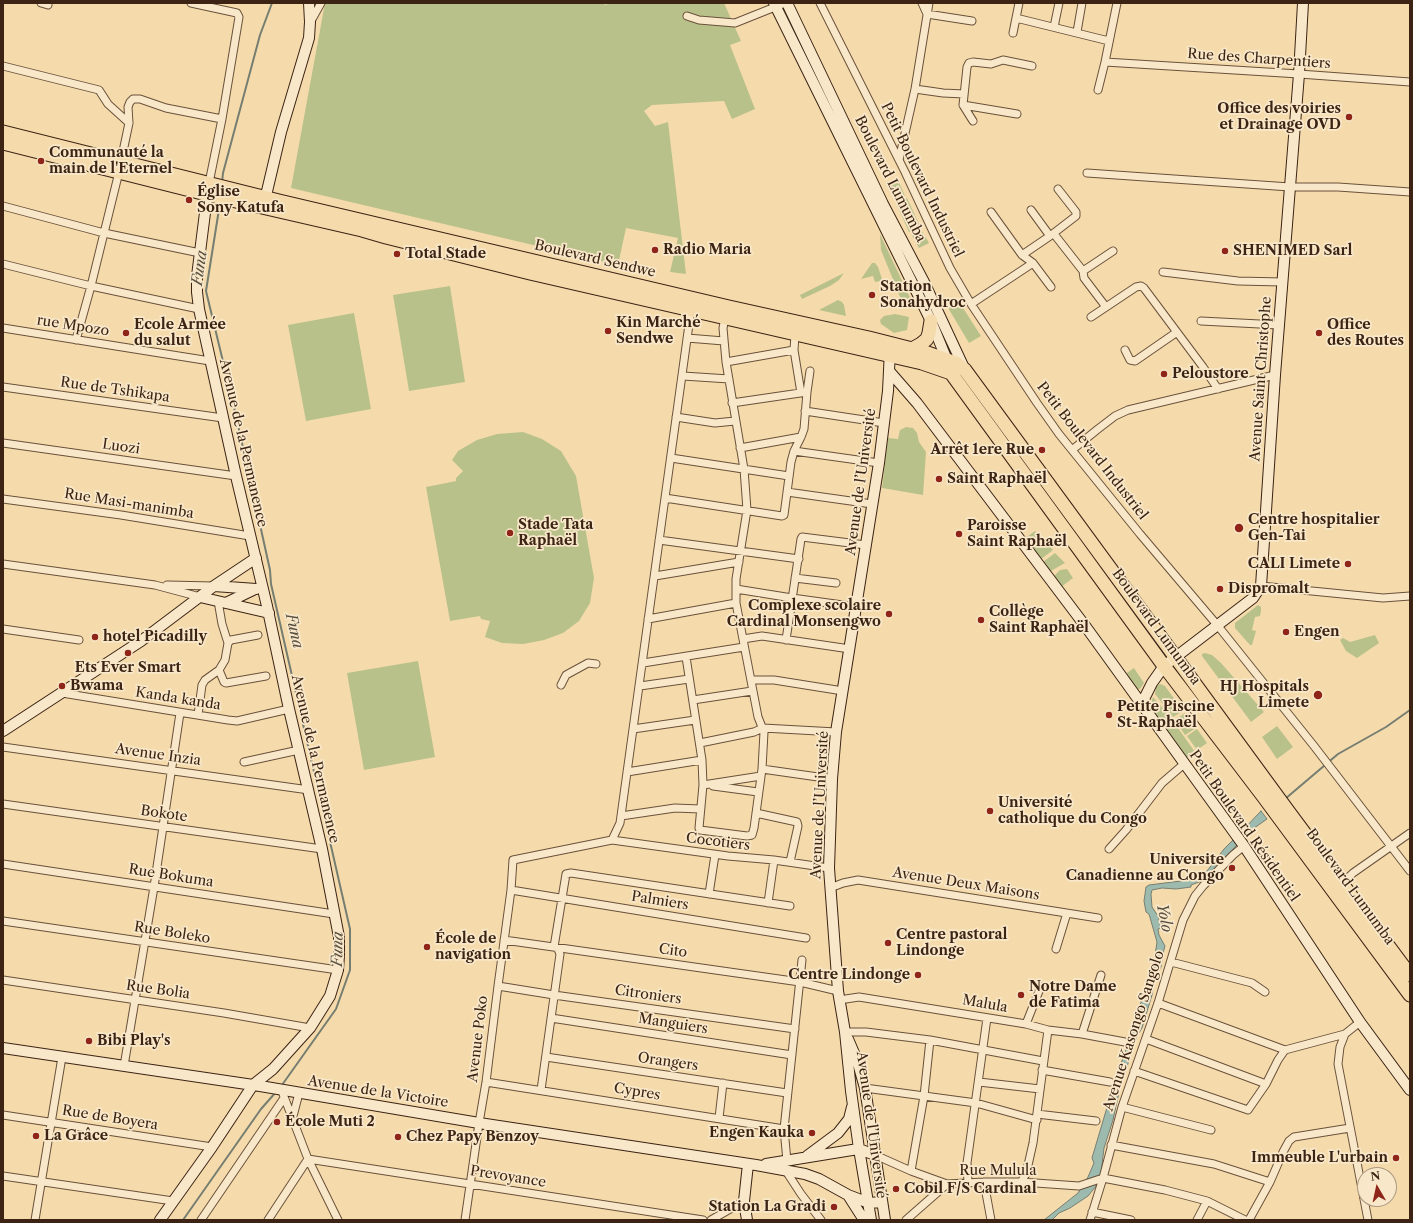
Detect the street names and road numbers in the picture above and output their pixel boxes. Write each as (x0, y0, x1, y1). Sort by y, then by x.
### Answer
street label: Rue des Charpentiers (1187, 46, 1331, 72)
street label: Petit Boulevard Industriel (877, 100, 967, 260)
street label: Boulevard Lumumba (851, 113, 929, 245)
street label: Boulevard Sendwe (533, 237, 657, 281)
street label: Avenue Saint Christophe (1247, 296, 1275, 462)
street label: rue Mpozo (36, 312, 110, 340)
street label: Avenue de la Permanence (215, 357, 271, 529)
street label: Rue de Tshikapa (59, 374, 171, 406)
street label: Petit Boulevard Industriel (1033, 379, 1151, 523)
street label: Avenue de l’Université (842, 407, 880, 557)
street label: Luozi (101, 436, 141, 458)
street label: Rue Masi-manimba (63, 485, 195, 523)
street label: Boulevard Lumumba (1108, 566, 1204, 688)
street label: Avenue de la Permanence (287, 673, 343, 845)
street label: Kanda kanda (134, 684, 222, 714)
street label: Avenue de l’Université (808, 730, 832, 880)
street label: Avenue Inzia (114, 741, 202, 769)
street label: Petit Boulevard Résidentiel (1185, 747, 1303, 905)
street label: Bokote (139, 802, 189, 826)
street label: Boulevard Lumumba (1302, 826, 1398, 948)
street label: Cocotiers (685, 830, 751, 854)
street label: Rue Bokuma (127, 861, 215, 891)
street label: Avenue Deux Maisons (891, 864, 1041, 904)
street label: Palmiers (630, 888, 690, 914)
street label: Rue Boleko (133, 919, 211, 947)
street label: Cito (658, 941, 688, 961)
street label: Avenue Kasongo Sangolo (1100, 949, 1168, 1113)
street label: Rue Bolia (125, 977, 191, 1003)
street label: Citroniers (614, 982, 682, 1008)
street label: Malula (961, 992, 1009, 1016)
street label: Avenue Poko (464, 995, 492, 1083)
street label: Manguiers (637, 1010, 709, 1038)
street label: Orangers (637, 1049, 699, 1075)
street label: Avenue de l’Université (852, 1050, 890, 1200)
street label: Avenue de la Victoire (307, 1073, 449, 1111)
street label: Cypres (613, 1080, 661, 1104)
street label: Rue de Boyera (61, 1102, 159, 1134)
street label: Prevoyance (469, 1163, 547, 1191)
street label: Rue Mulula (959, 1163, 1037, 1179)

